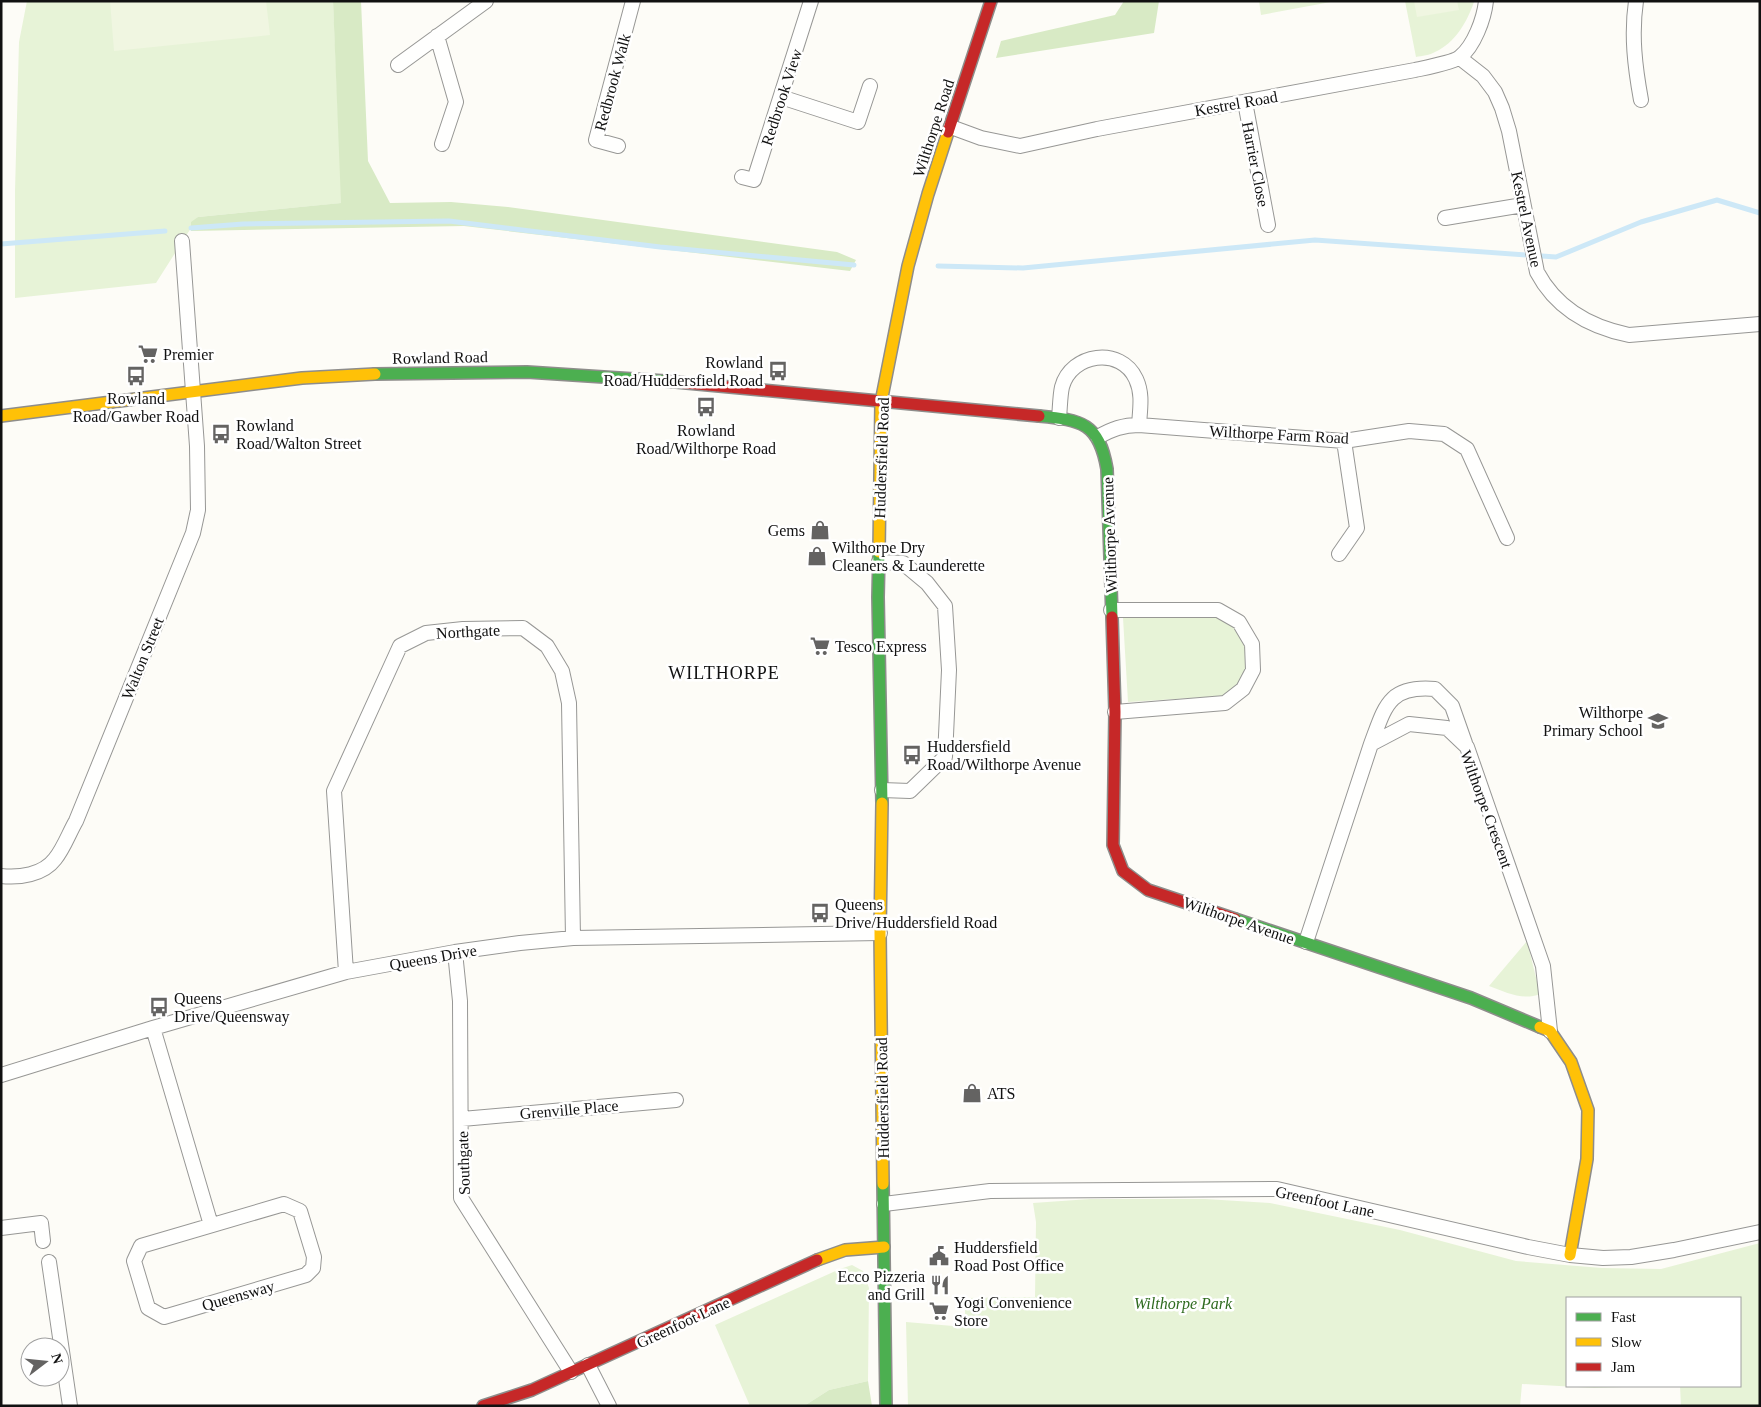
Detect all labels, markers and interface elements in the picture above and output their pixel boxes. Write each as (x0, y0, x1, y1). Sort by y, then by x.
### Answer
street label: Redbrook Walk (591, 32, 634, 133)
street label: Redbrook View (758, 46, 805, 148)
street label: Wilthorpe Road (910, 77, 958, 180)
street label: Kestrel Road (1193, 88, 1279, 119)
street label: Harrier Close (1239, 120, 1272, 208)
street label: Kestrel Avenue (1508, 169, 1545, 269)
supermarket icon: Premier (137, 343, 159, 365)
place label: Premier (163, 346, 214, 363)
street label: Rowland Road (392, 348, 488, 367)
place label: Rowland Road/Huddersfield Road (603, 354, 763, 389)
bus stop icon: Rowland Road/Huddersfield Road (767, 360, 789, 382)
bus stop icon: Rowland Road/Gawber Road (125, 365, 147, 387)
place label: Rowland Road/Gawber Road (73, 390, 199, 425)
bus stop icon: Rowland Road/Wilthorpe Road (695, 396, 717, 418)
street label: Huddersfield Road (871, 397, 892, 519)
place label: Rowland Road/Walton Street (236, 417, 362, 452)
place label: Rowland Road/Wilthorpe Road (636, 422, 776, 458)
street label: Wilthorpe Farm Road (1209, 422, 1349, 448)
bus stop icon: Rowland Road/Walton Street (210, 423, 232, 445)
street label: Wilthorpe Avenue (1099, 477, 1121, 593)
shop icon: Gems (809, 519, 831, 541)
place label: Gems (768, 522, 805, 539)
place label: Wilthorpe Dry Cleaners & Launderette (832, 539, 985, 574)
shop icon: Wilthorpe Dry Cleaners & Launderette (806, 545, 828, 567)
street label: Walton Street (118, 614, 167, 702)
street label: Northgate (436, 621, 500, 643)
supermarket icon: Tesco Express (809, 635, 831, 657)
place label: Tesco Express (835, 638, 927, 656)
district label: WILTHORPE (668, 663, 780, 683)
place label: Wilthorpe Primary School (1543, 704, 1644, 740)
school or university icon: Wilthorpe Primary School (1647, 710, 1669, 732)
place label: Huddersfield Road/Wilthorpe Avenue (927, 738, 1081, 774)
bus stop icon: Huddersfield Road/Wilthorpe Avenue (901, 744, 923, 766)
street label: Wilthorpe Crescent (1456, 748, 1516, 871)
street label: Wilthorpe Avenue (1181, 894, 1296, 948)
place label: Queens Drive/Huddersfield Road (835, 896, 997, 931)
bus stop icon: Queens Drive/Huddersfield Road (809, 902, 831, 924)
street label: Queens Drive (388, 941, 478, 974)
place label: Queens Drive/Queensway (174, 990, 290, 1026)
bus stop icon: Queens Drive/Queensway (148, 996, 170, 1018)
street label: Huddersfield Road (873, 1037, 892, 1159)
shop icon: ATS (961, 1082, 983, 1104)
place label: ATS (987, 1085, 1015, 1102)
street label: Grenville Place (519, 1097, 619, 1122)
street label: Southgate (454, 1131, 474, 1195)
street label: Greenfoot Lane (1274, 1183, 1376, 1220)
place label: Huddersfield Road Post Office (954, 1239, 1064, 1274)
public building icon: Huddersfield Road Post Office (928, 1245, 950, 1267)
place label: Ecco Pizzeria and Grill (838, 1268, 926, 1303)
restaurant icon: Ecco Pizzeria and Grill (929, 1274, 951, 1296)
street label: Queensway (200, 1277, 277, 1315)
street label: Greenfoot Lane (634, 1293, 733, 1351)
place label: Yogi Convenience Store (954, 1294, 1072, 1329)
park label: Wilthorpe Park (1134, 1295, 1233, 1313)
legend (1566, 1297, 1741, 1387)
supermarket icon: Yogi Convenience Store (928, 1300, 950, 1322)
text: Fast (1611, 1309, 1637, 1325)
text: Slow (1611, 1334, 1642, 1350)
north arrow (20, 1337, 70, 1387)
text: N (48, 1352, 66, 1365)
text: Jam (1611, 1359, 1635, 1375)

